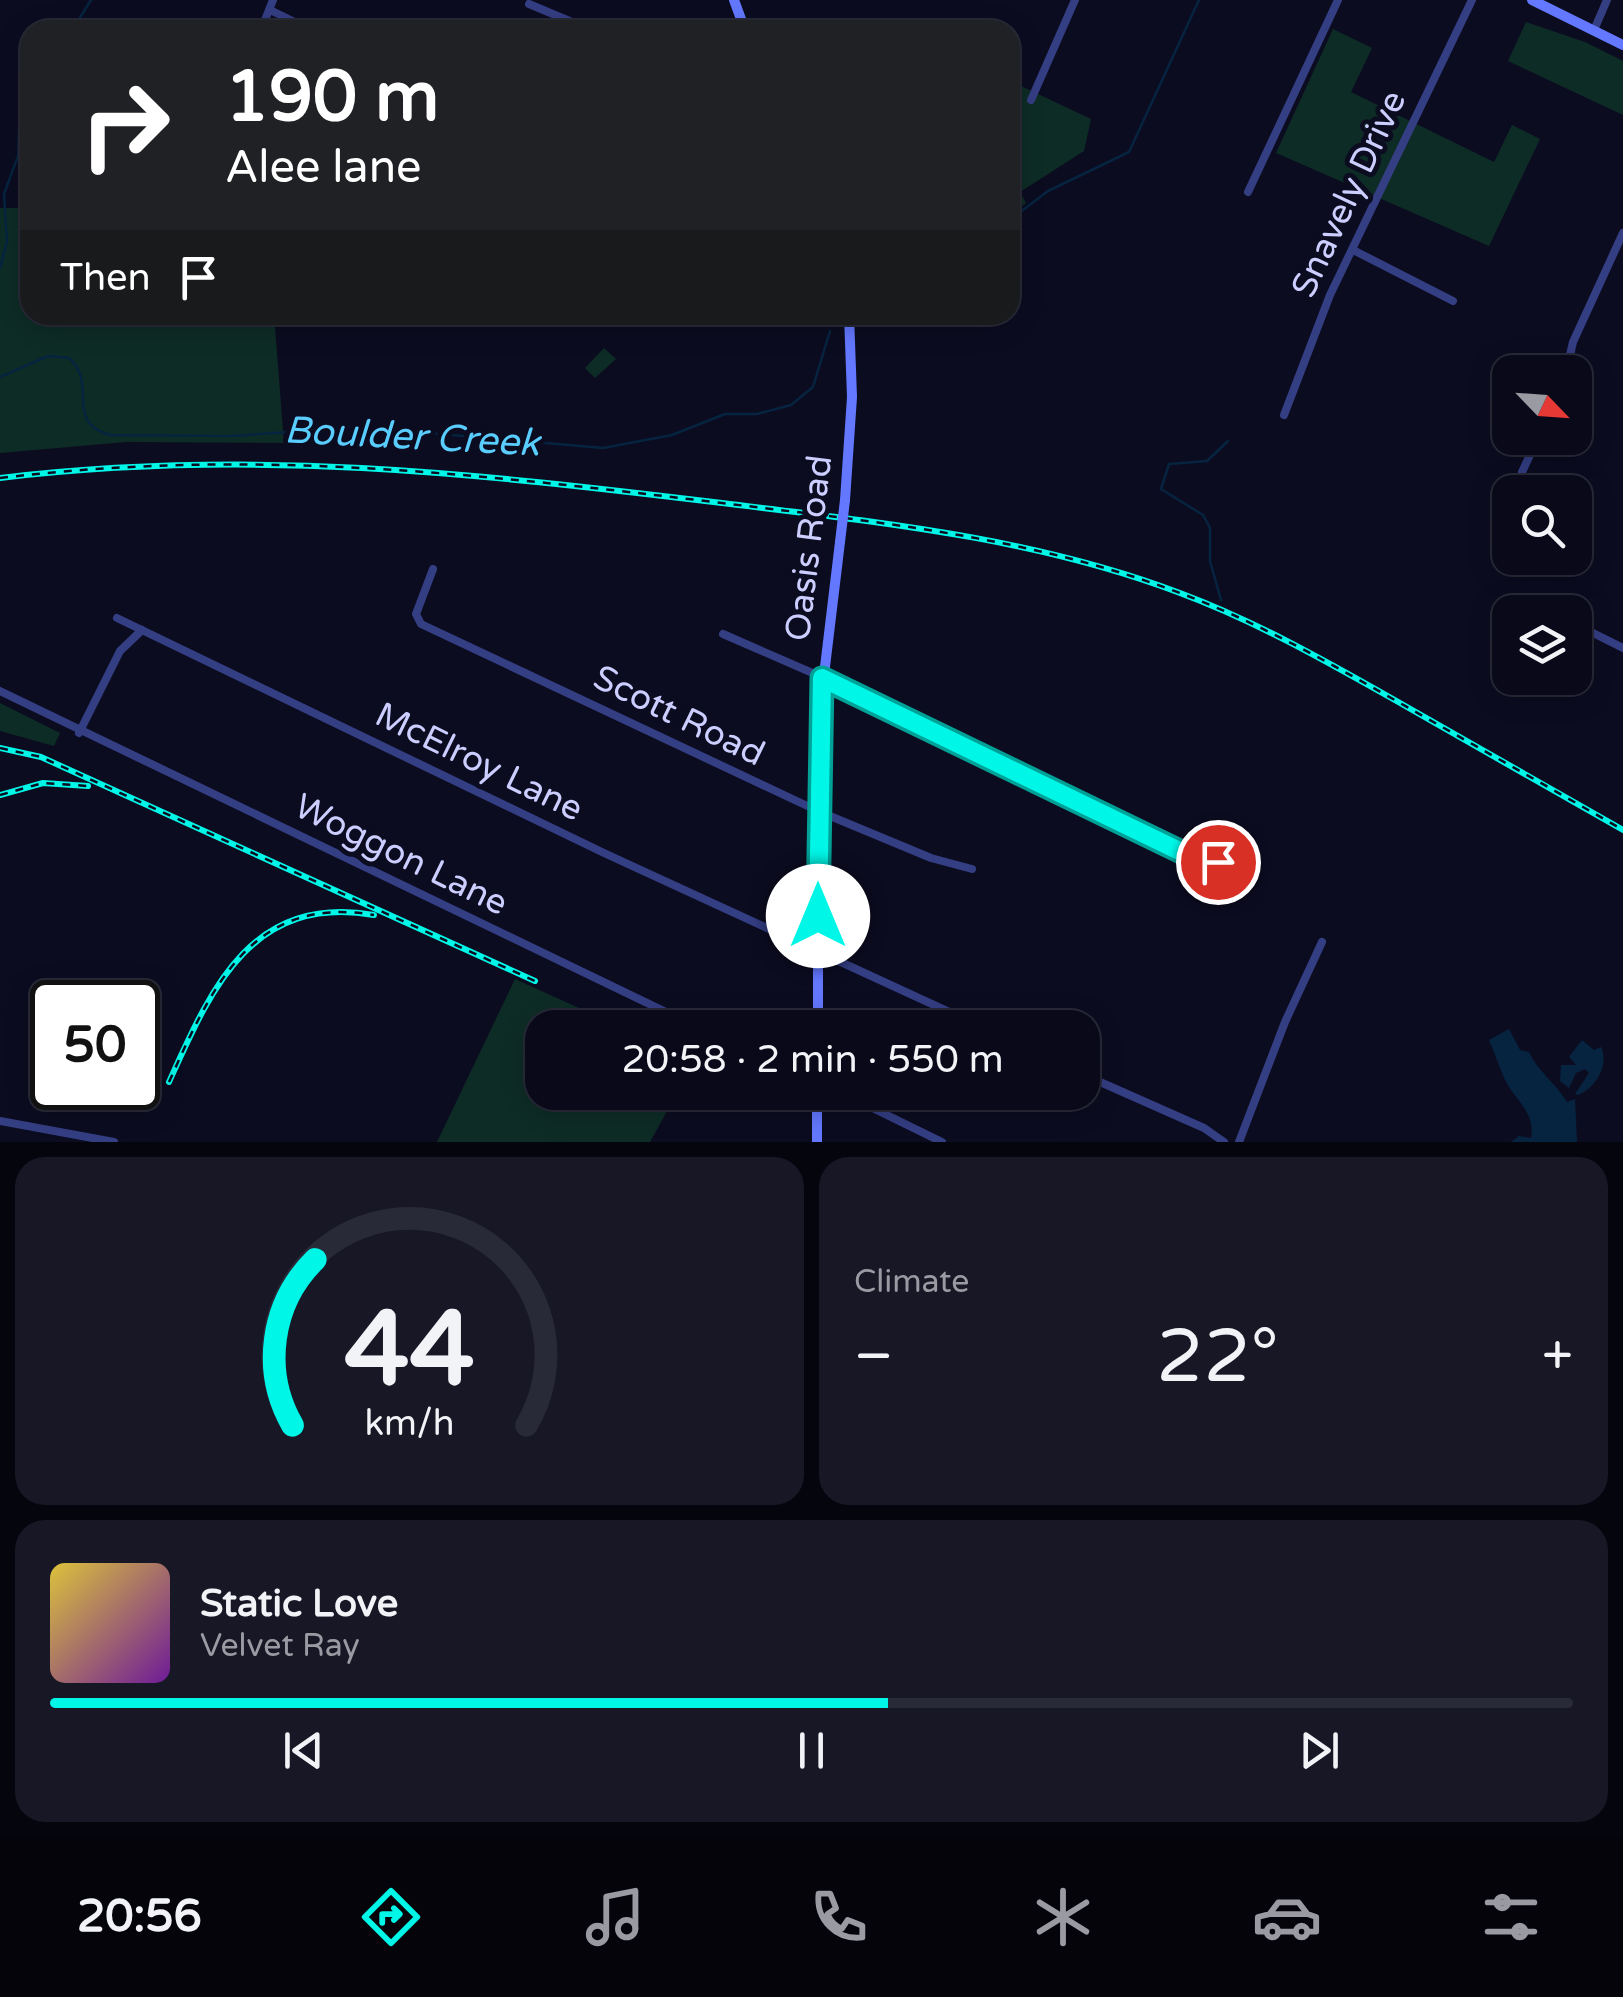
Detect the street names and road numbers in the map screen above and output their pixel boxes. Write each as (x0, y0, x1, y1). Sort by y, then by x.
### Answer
street label: Snavely Drive (1283, 84, 1415, 304)
street label: Oasis Road (777, 453, 841, 643)
street label: Scott Road (587, 657, 771, 775)
street label: McElroy Lane (368, 694, 590, 830)
street label: Woggon Lane (288, 785, 514, 925)

